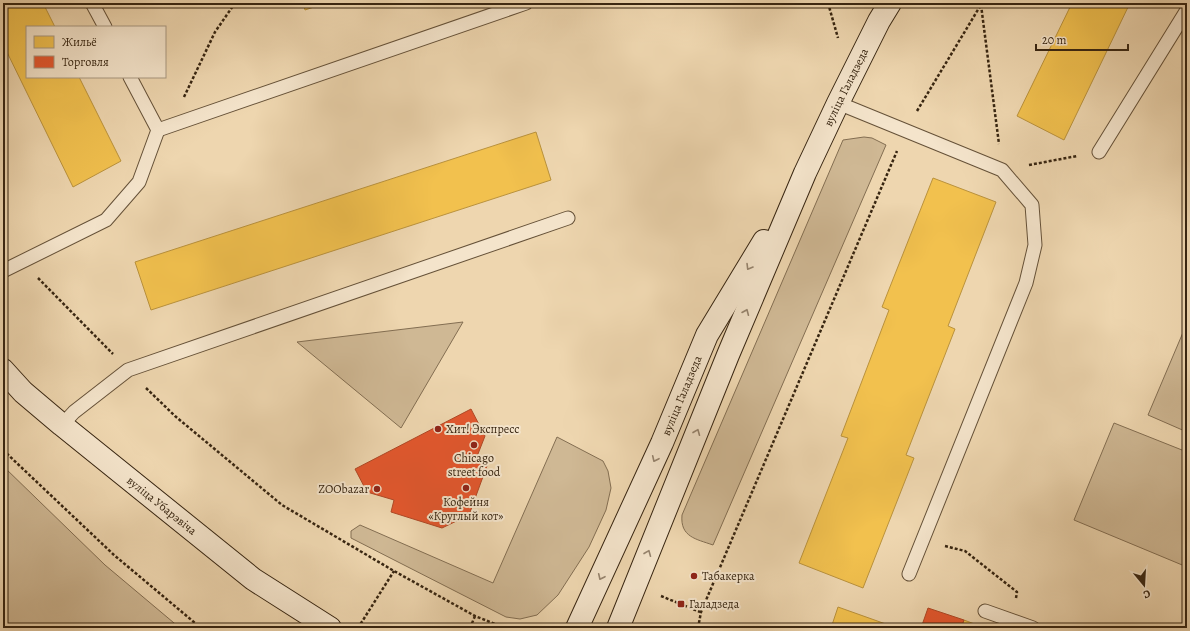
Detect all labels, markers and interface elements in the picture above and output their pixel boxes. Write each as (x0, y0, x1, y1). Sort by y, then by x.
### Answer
legend (26, 26, 166, 78)
scale bar (1036, 26, 1128, 52)
text: 20 m (1042, 32, 1066, 48)
text: Жильё (62, 34, 97, 50)
street label: вуліца Галадзеда (820, 45, 872, 129)
text: Торговля (62, 54, 109, 70)
one-way arrow (746, 263, 753, 270)
one-way arrow (742, 309, 750, 316)
street label: вуліца Галадзеда (658, 353, 706, 438)
place label: Хит! Экспресс (446, 421, 519, 437)
marker: Хит! Экспресс (433, 424, 443, 434)
one-way arrow (692, 429, 700, 436)
marker: Chicago street food (469, 440, 479, 450)
place label: Chicago street food (448, 450, 501, 480)
one-way arrow (652, 454, 660, 462)
street label: вуліца Убарэвіча (123, 472, 201, 539)
place label: ZOObazar (318, 481, 369, 497)
marker: Кофейня «Круглый кот» (461, 483, 471, 493)
marker: ZOObazar (372, 484, 382, 494)
place label: Кофейня «Круглый кот» (429, 494, 504, 524)
one-way arrow (643, 549, 651, 556)
north arrow (1124, 565, 1164, 605)
place label: Табакерка (702, 568, 755, 584)
marker: Табакерка (689, 571, 699, 581)
one-way arrow (598, 572, 606, 580)
text: С (1141, 586, 1152, 602)
place label: Галадзеда (689, 596, 740, 612)
marker: Галадзеда (676, 599, 686, 609)

